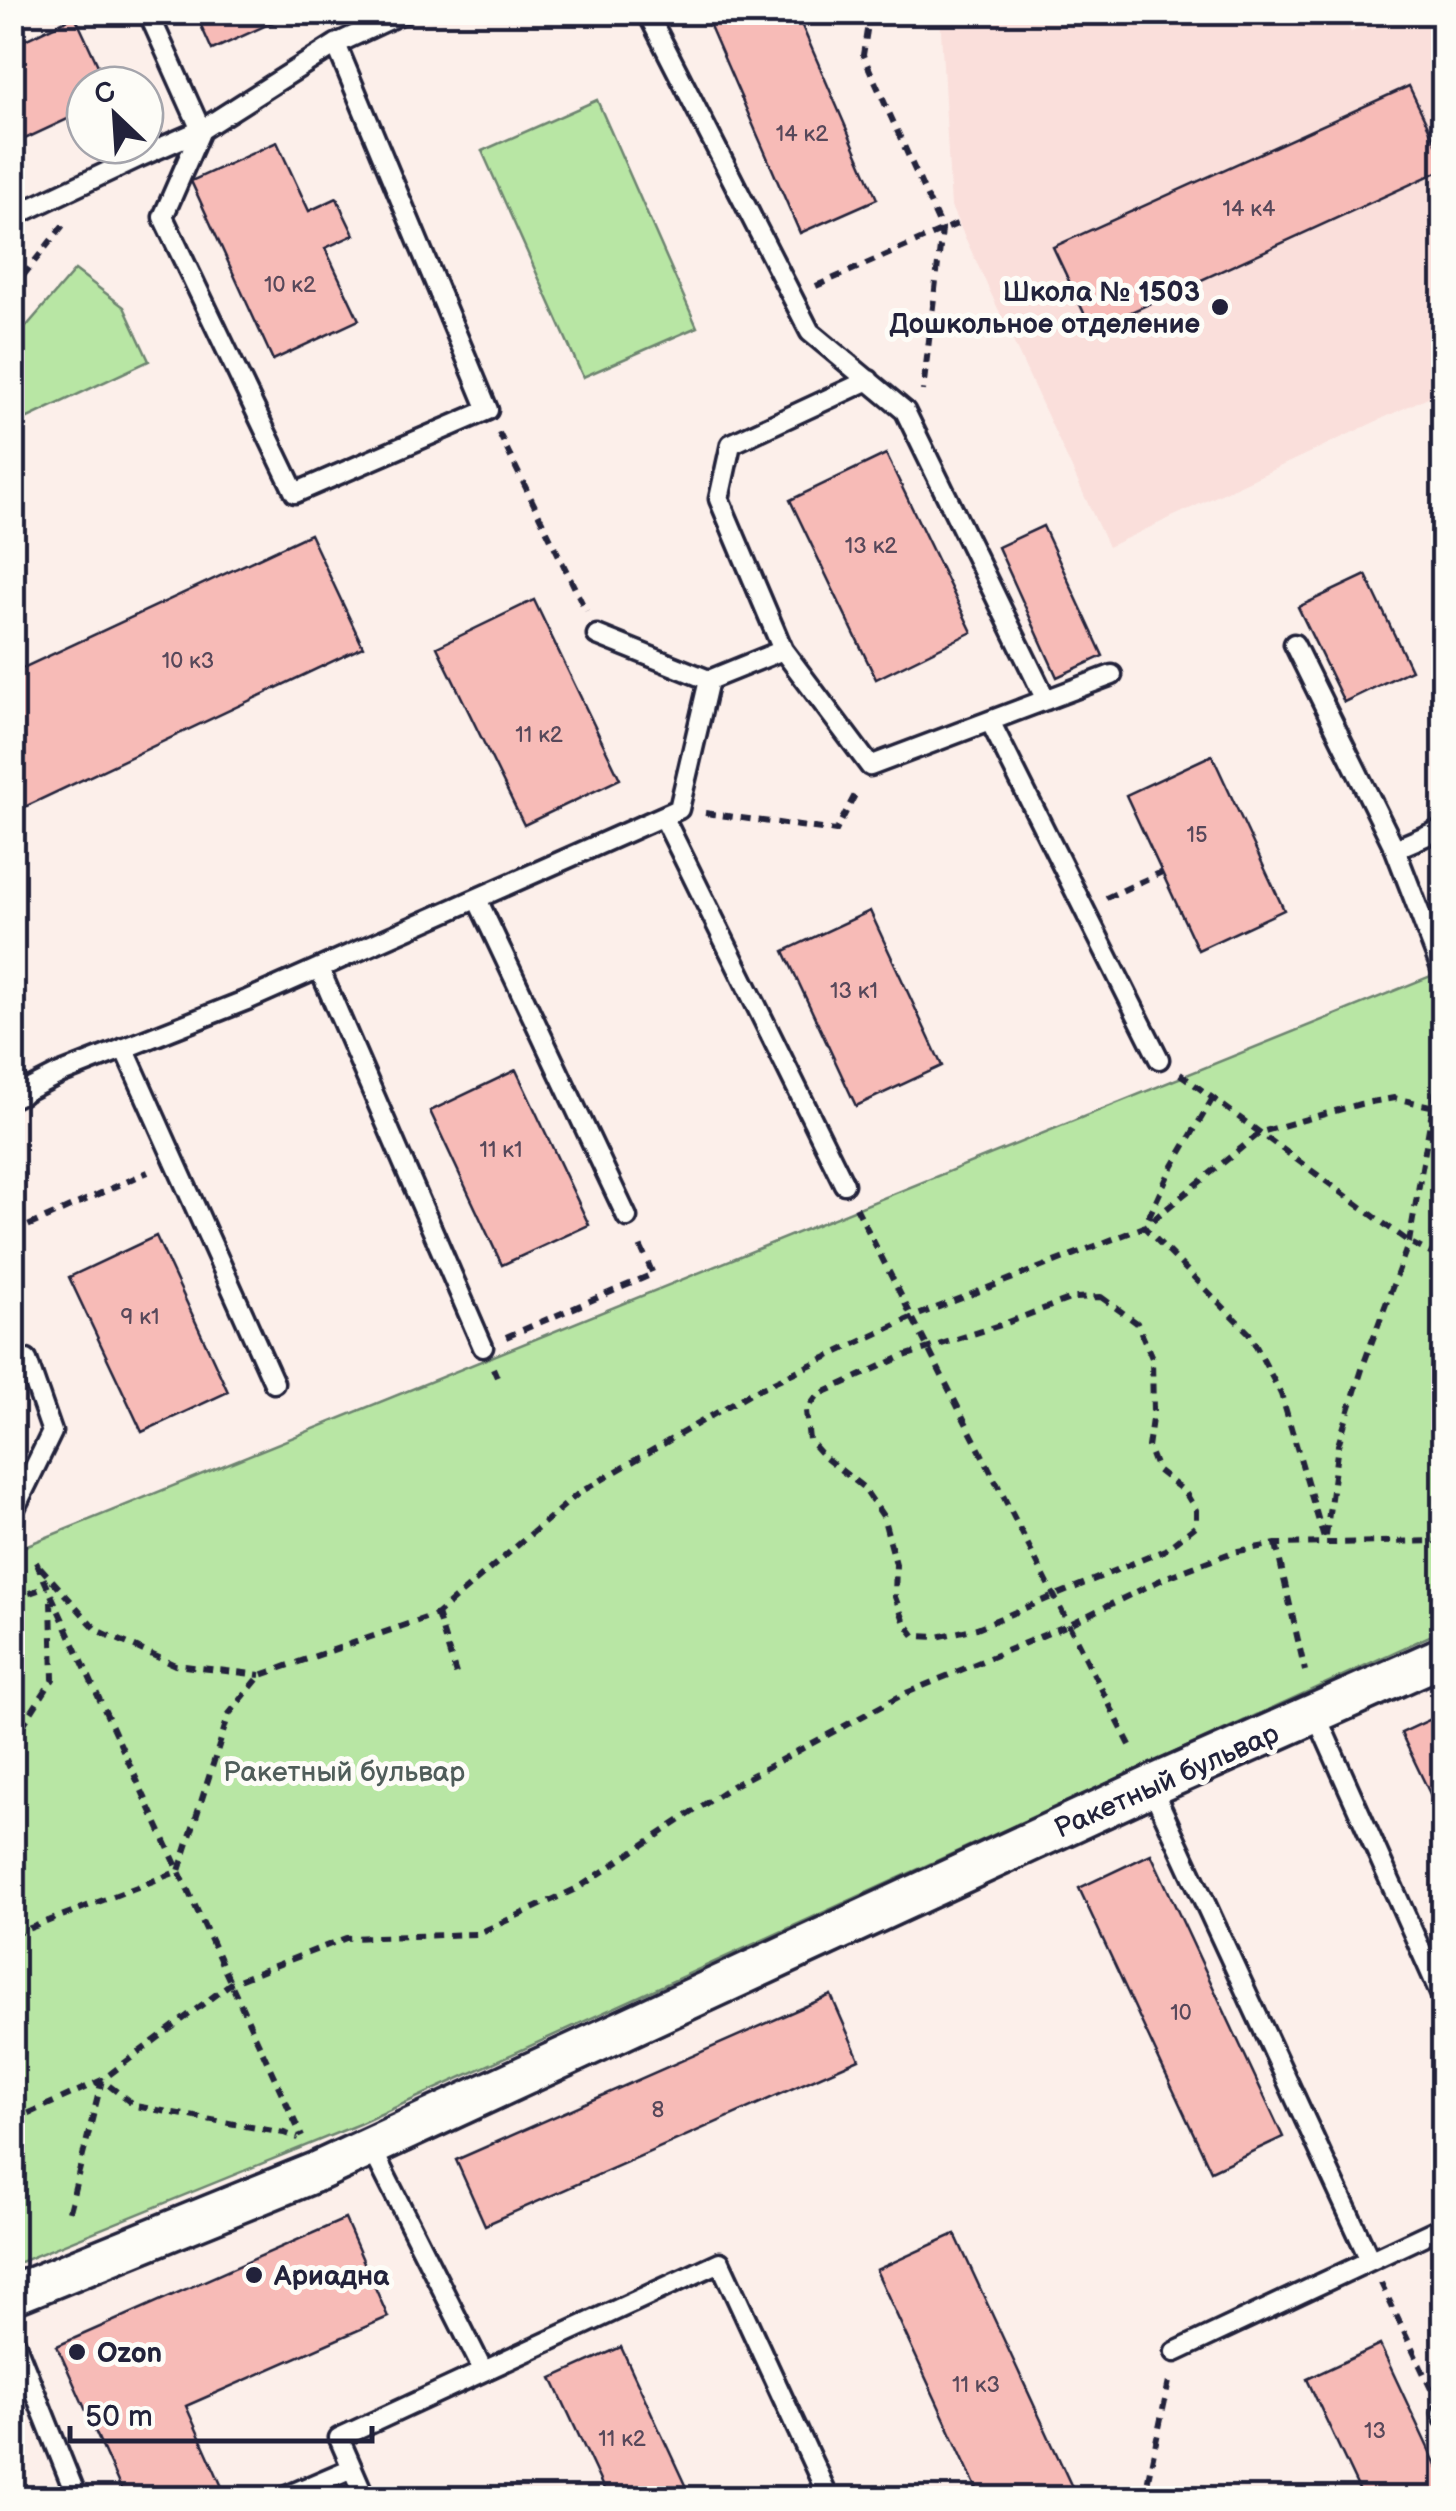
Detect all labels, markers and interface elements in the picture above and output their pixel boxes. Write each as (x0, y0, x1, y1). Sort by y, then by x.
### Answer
north arrow (65, 65, 165, 165)
text: С (89, 74, 121, 113)
house number: 14 к2 (776, 121, 828, 148)
house number: 14 к4 (1223, 196, 1276, 223)
house number: 10 к2 (264, 272, 316, 299)
place label: Школа № 1503 Дошкольное отделение (889, 276, 1200, 341)
marker: Школа № 1503 Дошкольное отделение (1209, 296, 1231, 318)
house number: 13 к2 (845, 533, 897, 560)
house number: 10 к3 (162, 648, 214, 675)
house number: 11 к2 (515, 722, 563, 749)
house number: 15 (1186, 822, 1208, 849)
house number: 13 к1 (830, 978, 878, 1005)
house number: 11 к1 (479, 1137, 523, 1164)
house number: 9 к1 (121, 1304, 159, 1331)
street label: Ракетный бульвар (1049, 1717, 1284, 1846)
park label: Ракетный бульвар (223, 1756, 465, 1789)
house number: 10 (1170, 2000, 1192, 2027)
house number: 8 (652, 2097, 664, 2124)
place label: Ариадна (273, 2260, 390, 2293)
marker: Ариадна (243, 2264, 265, 2286)
place label: Ozon (97, 2337, 162, 2370)
marker: Ozon (66, 2341, 88, 2363)
house number: 11 к3 (952, 2372, 1000, 2399)
scale bar (70, 2381, 372, 2443)
text: 50 m (85, 2399, 153, 2435)
house number: 13 (1364, 2418, 1386, 2445)
house number: 11 к2 (598, 2426, 646, 2453)

